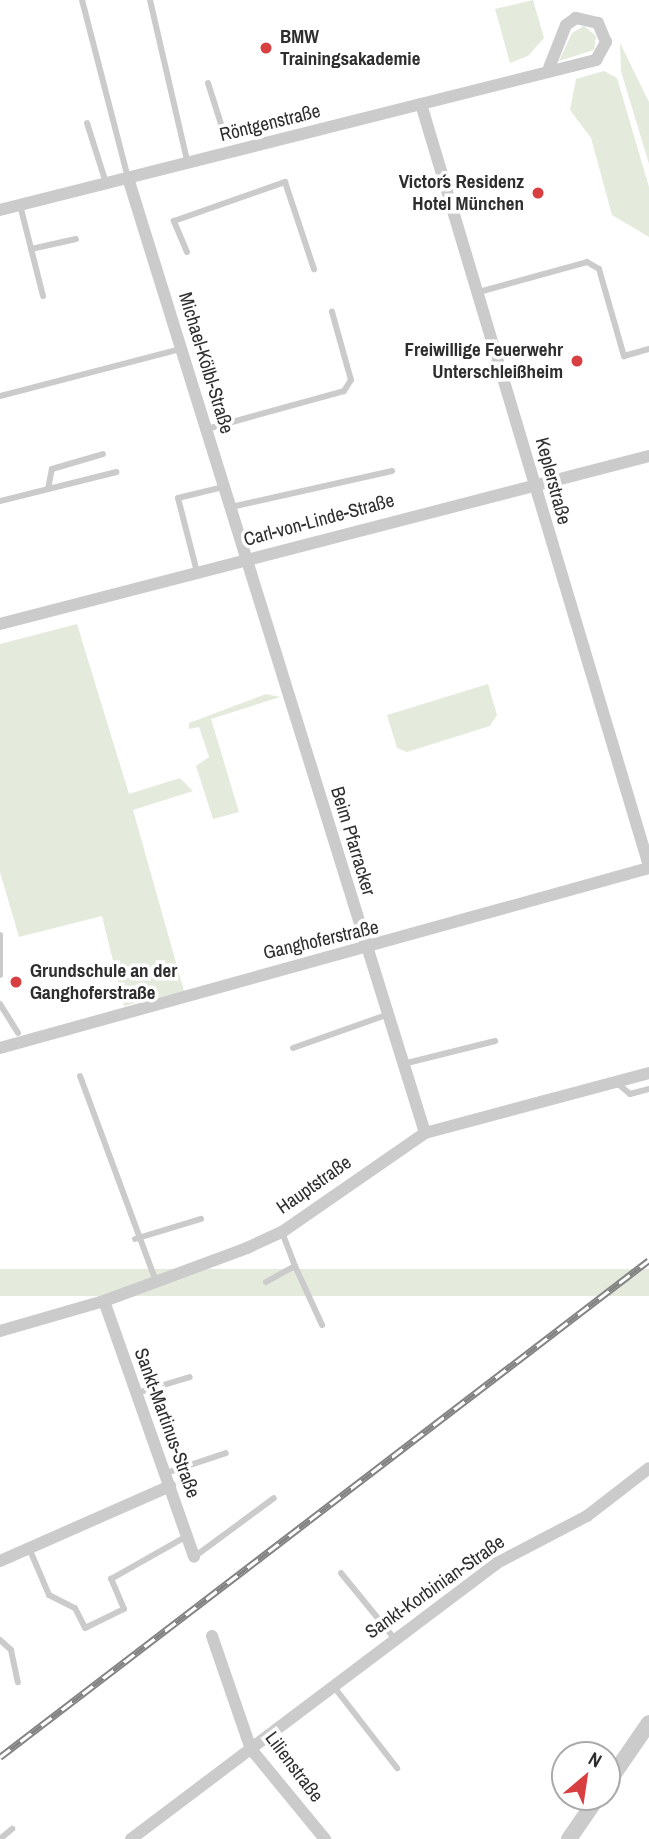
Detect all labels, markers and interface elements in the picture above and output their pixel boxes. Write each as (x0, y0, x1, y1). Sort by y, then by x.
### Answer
place label: BMW Trainingsakademie (280, 26, 420, 70)
marker: BMW Trainingsakademie (258, 40, 274, 56)
street label: Röntgenstraße (217, 99, 323, 147)
place label: Victor´s Residenz Hotel München (399, 171, 524, 215)
marker: Victor´s Residenz Hotel München (530, 185, 546, 201)
street label: Michael-Kölbl-Straße (174, 290, 238, 436)
place label: Freiwillige Feuerwehr Unterschleißheim (404, 339, 563, 383)
marker: Freiwillige Feuerwehr Unterschleißheim (569, 353, 585, 369)
street label: Keplerstraße (530, 435, 576, 527)
street label: Carl-von-Linde-Straße (241, 489, 397, 551)
street label: Beim Pfarracker (326, 784, 380, 898)
street label: Ganghoferstraße (261, 916, 381, 964)
place label: Grundschule an der Ganghoferstraße (30, 960, 177, 1004)
marker: Grundschule an der Ganghoferstraße (8, 974, 24, 990)
street label: Hauptstraße (272, 1151, 356, 1219)
street label: Sankt-Martinus-Straße (129, 1345, 205, 1501)
street label: Sankt-Korbinian-Straße (361, 1530, 509, 1644)
street label: Lilienstraße (260, 1727, 328, 1807)
north arrow (551, 1741, 621, 1811)
text: N (584, 1745, 606, 1773)

